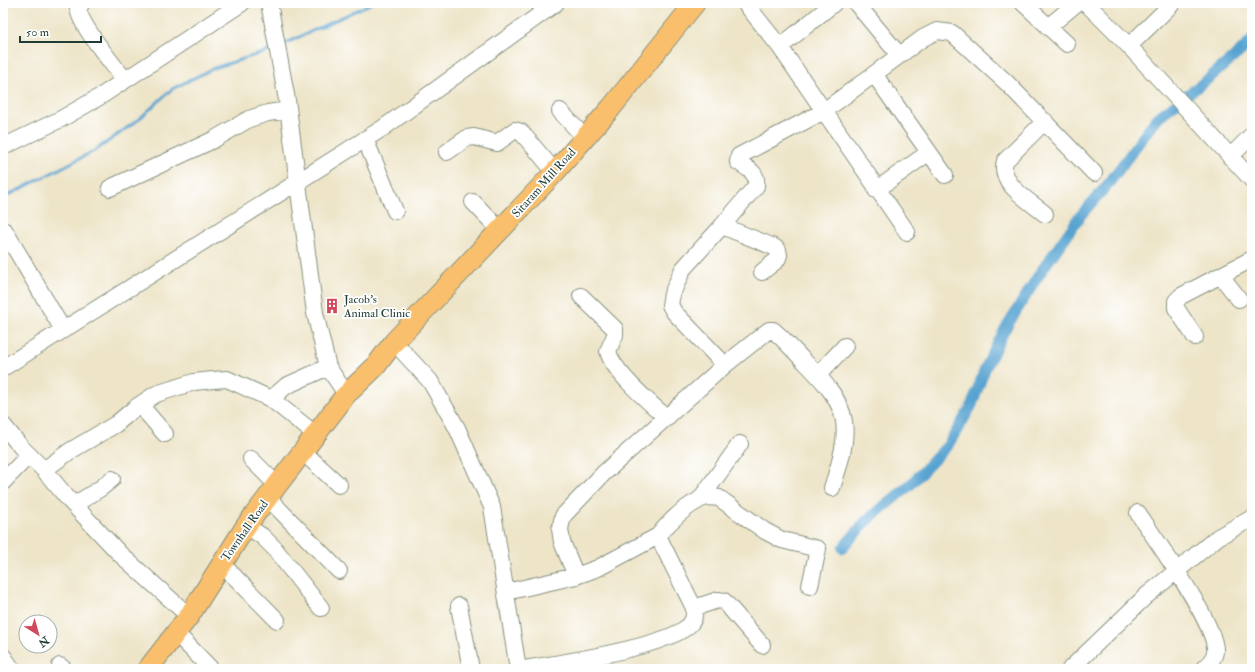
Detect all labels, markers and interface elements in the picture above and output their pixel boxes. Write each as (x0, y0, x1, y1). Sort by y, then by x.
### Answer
scale bar (20, 18, 101, 44)
text: 50 m (26, 25, 50, 40)
street label: Sitaram Mill Road (509, 145, 579, 221)
place label: Jacob's Animal Clinic (343, 292, 410, 321)
building icon: Jacob's Animal Clinic (323, 297, 341, 315)
street label: Townhall Road (218, 497, 272, 565)
north arrow (18, 614, 58, 654)
text: N (35, 633, 52, 650)

